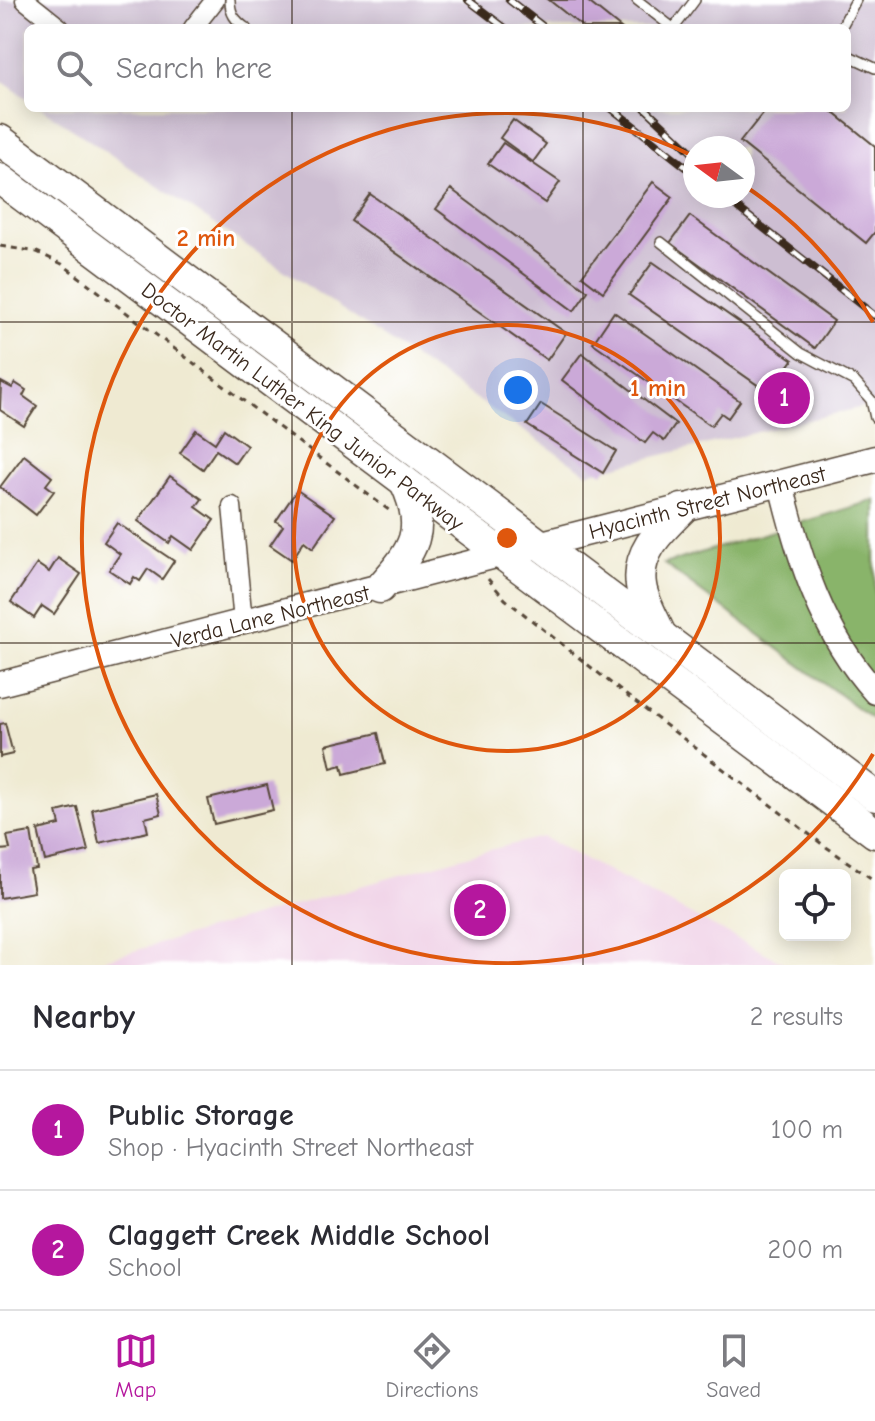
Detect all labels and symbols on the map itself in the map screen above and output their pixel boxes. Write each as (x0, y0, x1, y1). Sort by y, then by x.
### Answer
north arrow (683, 136, 755, 208)
text: 2 min (177, 224, 235, 252)
street label: Doctor Martin Luther King Junior Parkway (136, 277, 469, 537)
pin: 1 (758, 368, 810, 428)
your location (498, 370, 538, 410)
text: 1 min (630, 374, 686, 402)
street label: Hyacinth Street Northeast (586, 461, 829, 545)
centre of rings (493, 524, 521, 552)
street label: Verda Lane Northeast (169, 580, 373, 654)
pin: 2 (454, 880, 506, 940)

